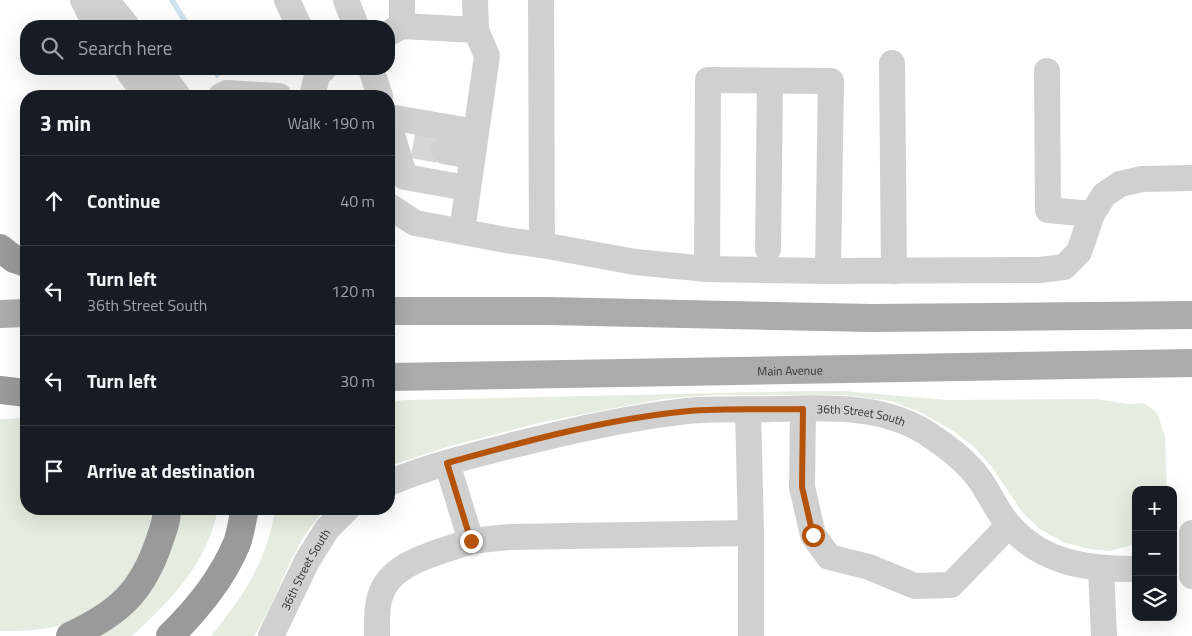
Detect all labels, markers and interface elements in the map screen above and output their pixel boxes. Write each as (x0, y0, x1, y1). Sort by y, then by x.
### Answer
search box (20, 20, 395, 75)
text: Search here (78, 33, 172, 62)
icon: search (38, 34, 66, 62)
text: 3 min (40, 107, 91, 139)
text: Walk · 190 m (287, 111, 375, 135)
text: Continue (87, 186, 160, 215)
icon: ahead (40, 187, 68, 215)
text: 40 m (340, 189, 375, 213)
text: Turn left (87, 264, 157, 293)
icon: left (40, 277, 68, 305)
text: 120 m (331, 279, 375, 303)
text: 36th Street South (87, 293, 207, 317)
street label: Main Avenue (757, 360, 823, 380)
text: Turn left (87, 366, 157, 395)
icon: left (40, 367, 68, 395)
text: 30 m (340, 369, 375, 393)
street label: 36th Street South (817, 399, 909, 431)
text: Arrive at destination (87, 456, 255, 485)
icon: arrive (40, 457, 68, 485)
map controls (1132, 486, 1177, 621)
button: + (1132, 486, 1177, 531)
route start (802, 524, 825, 547)
street label: 36th Street South (275, 525, 335, 613)
route end (460, 530, 483, 553)
button: − (1132, 531, 1177, 576)
button: layers (1132, 576, 1177, 621)

